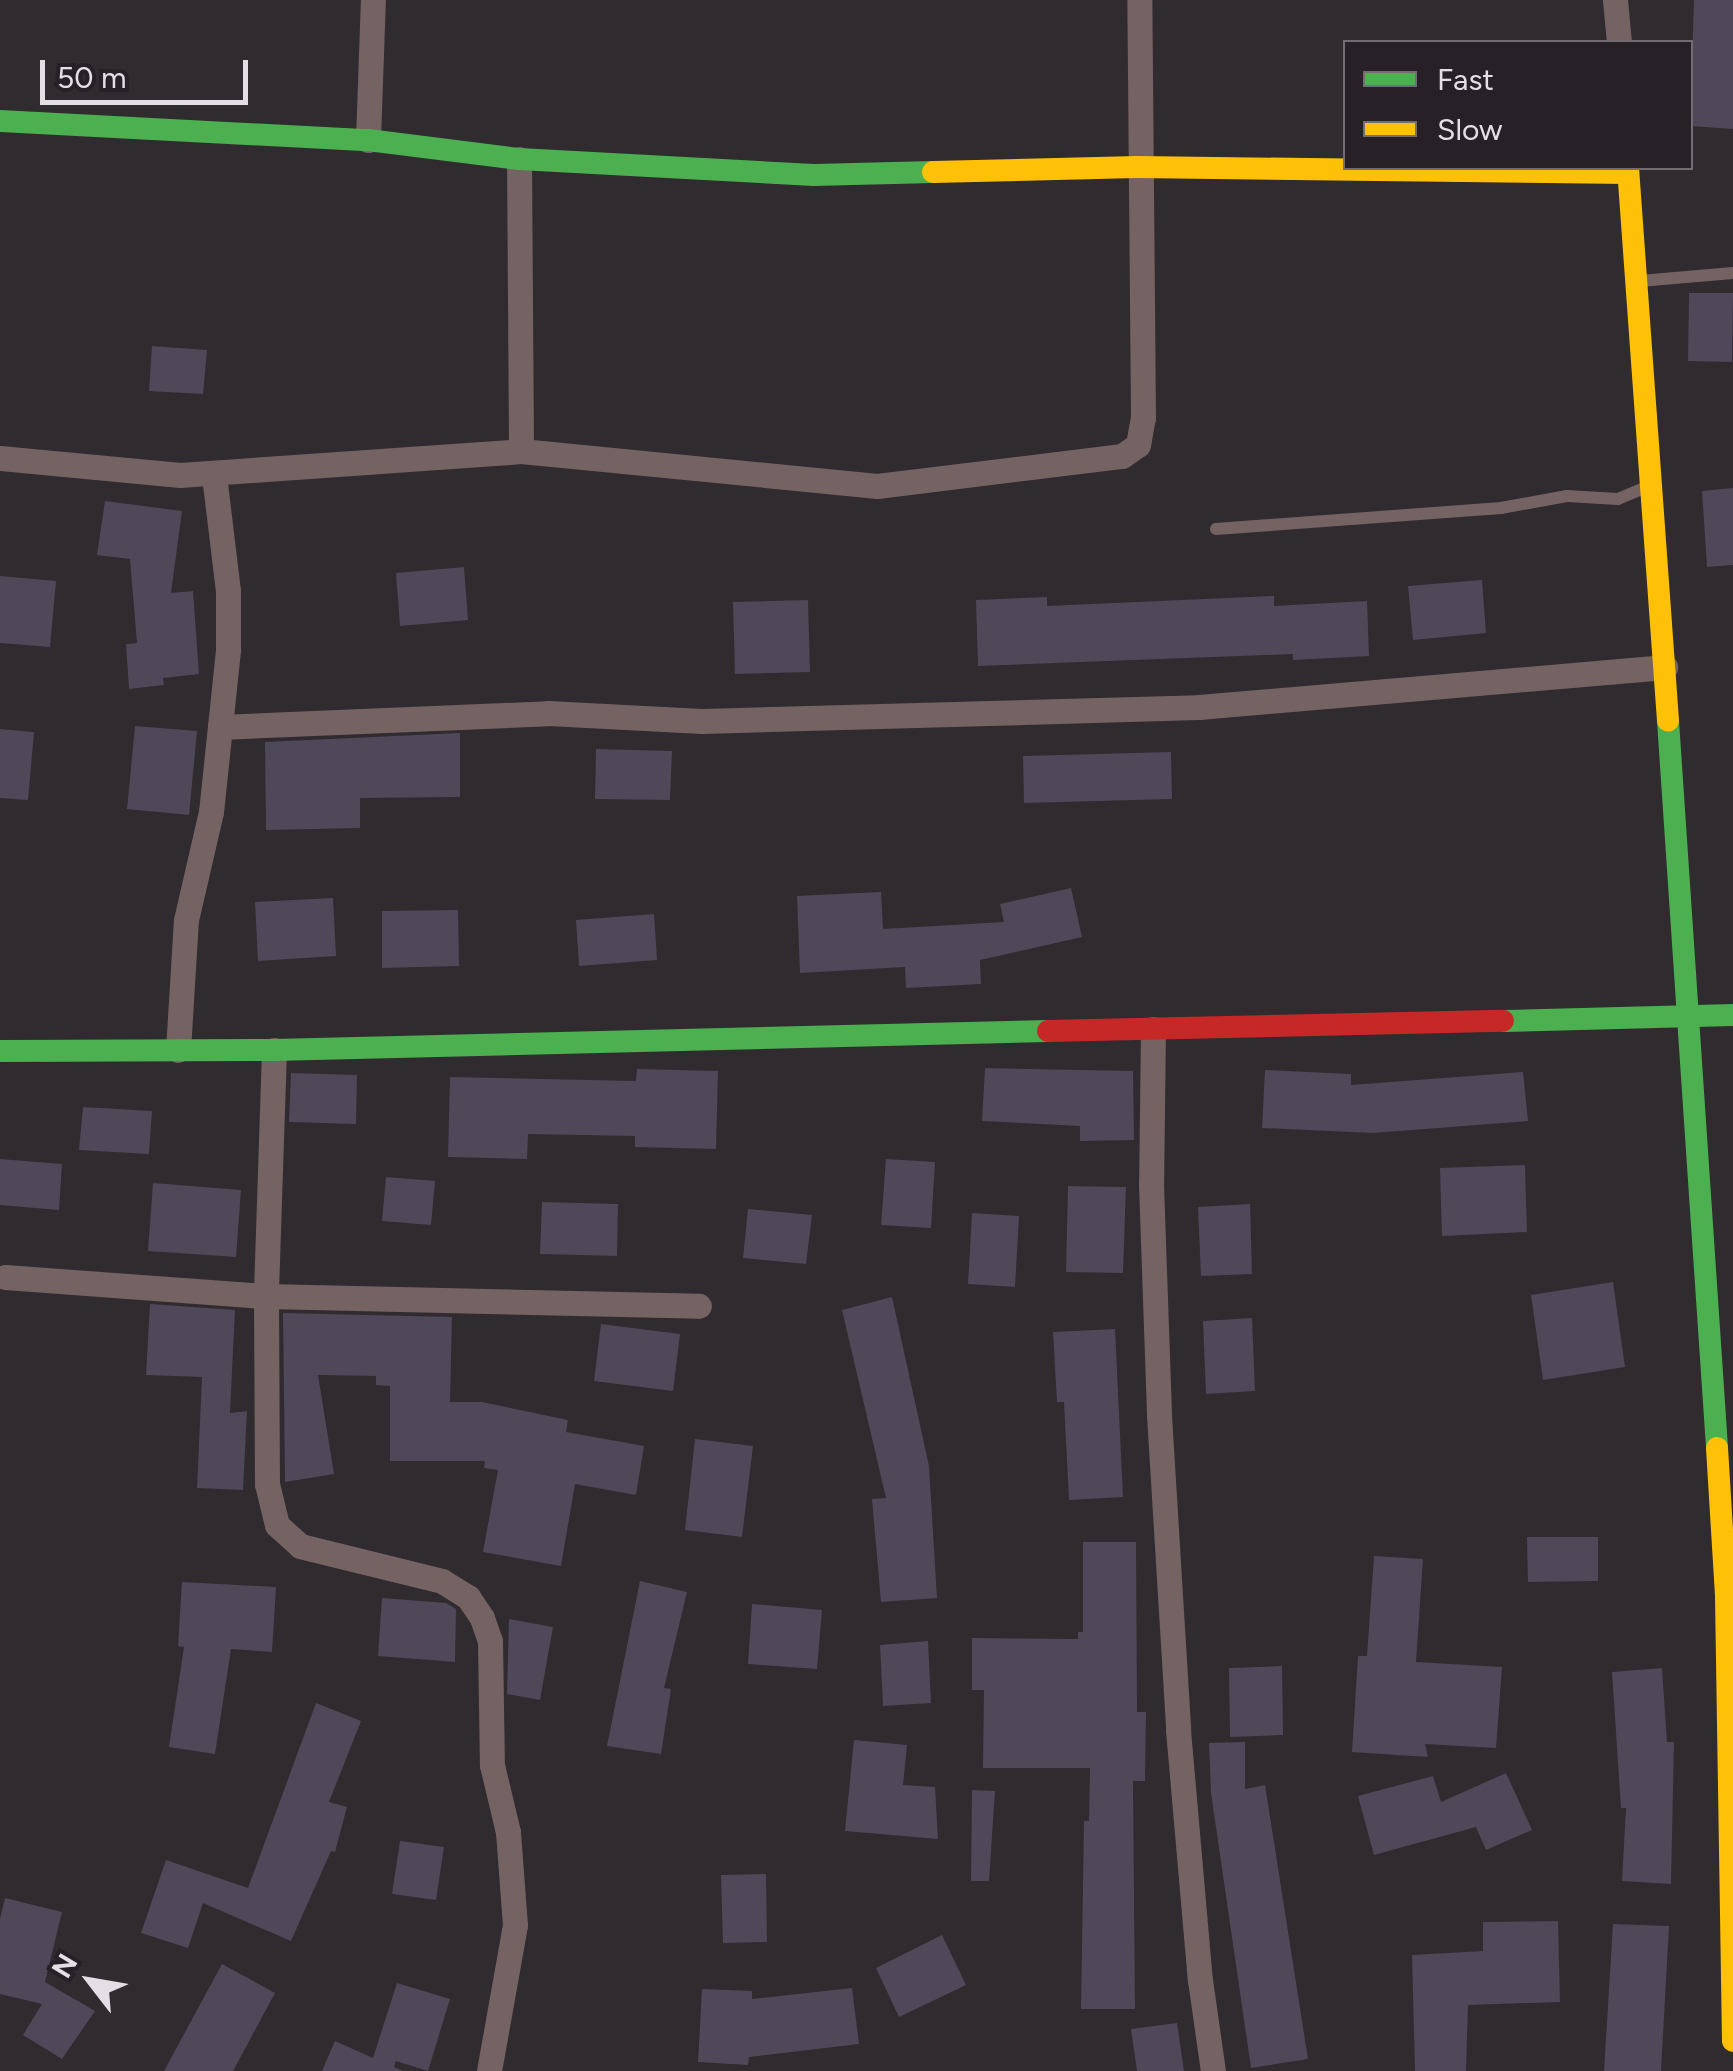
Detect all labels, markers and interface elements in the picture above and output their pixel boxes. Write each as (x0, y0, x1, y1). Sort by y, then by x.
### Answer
scale bar (45, 40, 252, 102)
legend (1343, 40, 1693, 170)
text: 50 m (57, 59, 126, 96)
text: Fast (1437, 61, 1494, 98)
text: Slow (1437, 111, 1503, 148)
north arrow (40, 1931, 140, 2031)
text: N (44, 1948, 84, 1984)

